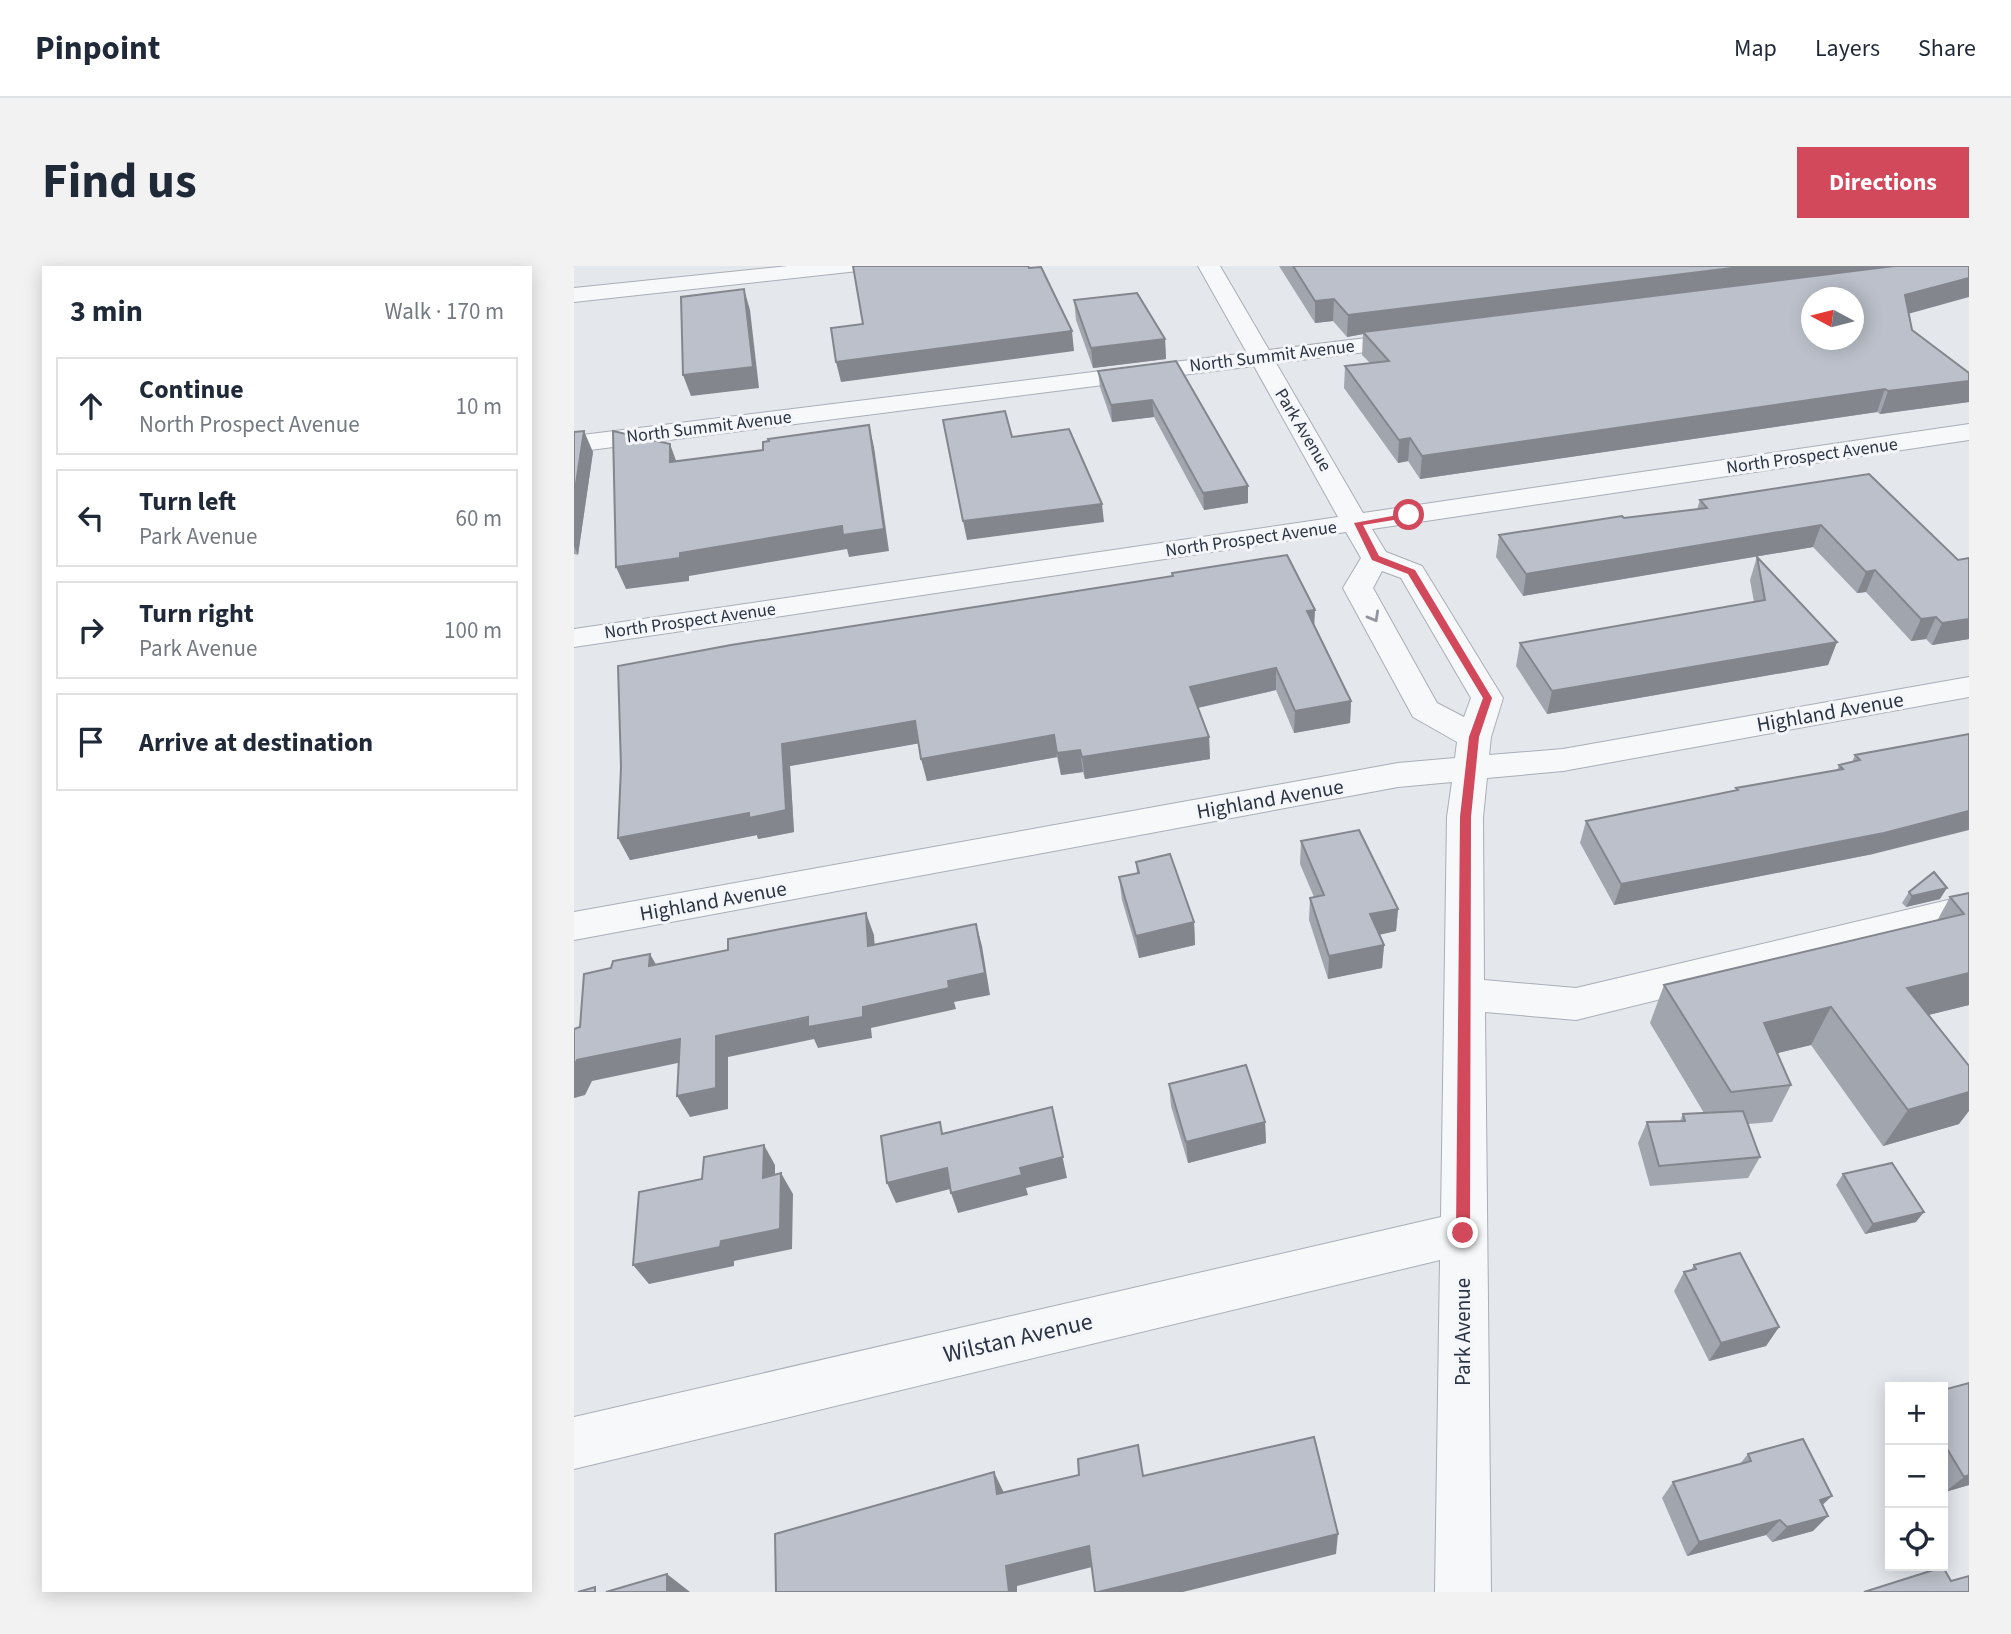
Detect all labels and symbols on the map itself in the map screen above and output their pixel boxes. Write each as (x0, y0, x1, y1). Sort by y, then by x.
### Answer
north arrow (1801, 287, 1864, 350)
street label: North Summit Avenue (1188, 333, 1356, 379)
street label: Park Avenue (1268, 384, 1338, 476)
street label: North Summit Avenue (625, 404, 793, 450)
street label: North Prospect Avenue (1725, 432, 1899, 480)
route start (1393, 499, 1424, 530)
street label: North Prospect Avenue (1164, 515, 1338, 563)
street label: North Prospect Avenue (603, 597, 777, 645)
one-way arrow (1366, 610, 1379, 623)
street label: Highland Avenue (1754, 684, 1906, 740)
street label: Highland Avenue (1194, 771, 1346, 827)
street label: Highland Avenue (637, 873, 789, 929)
route end (1447, 1217, 1478, 1248)
street label: Park Avenue (1448, 1278, 1478, 1386)
street label: Wilstan Avenue (940, 1304, 1096, 1372)

